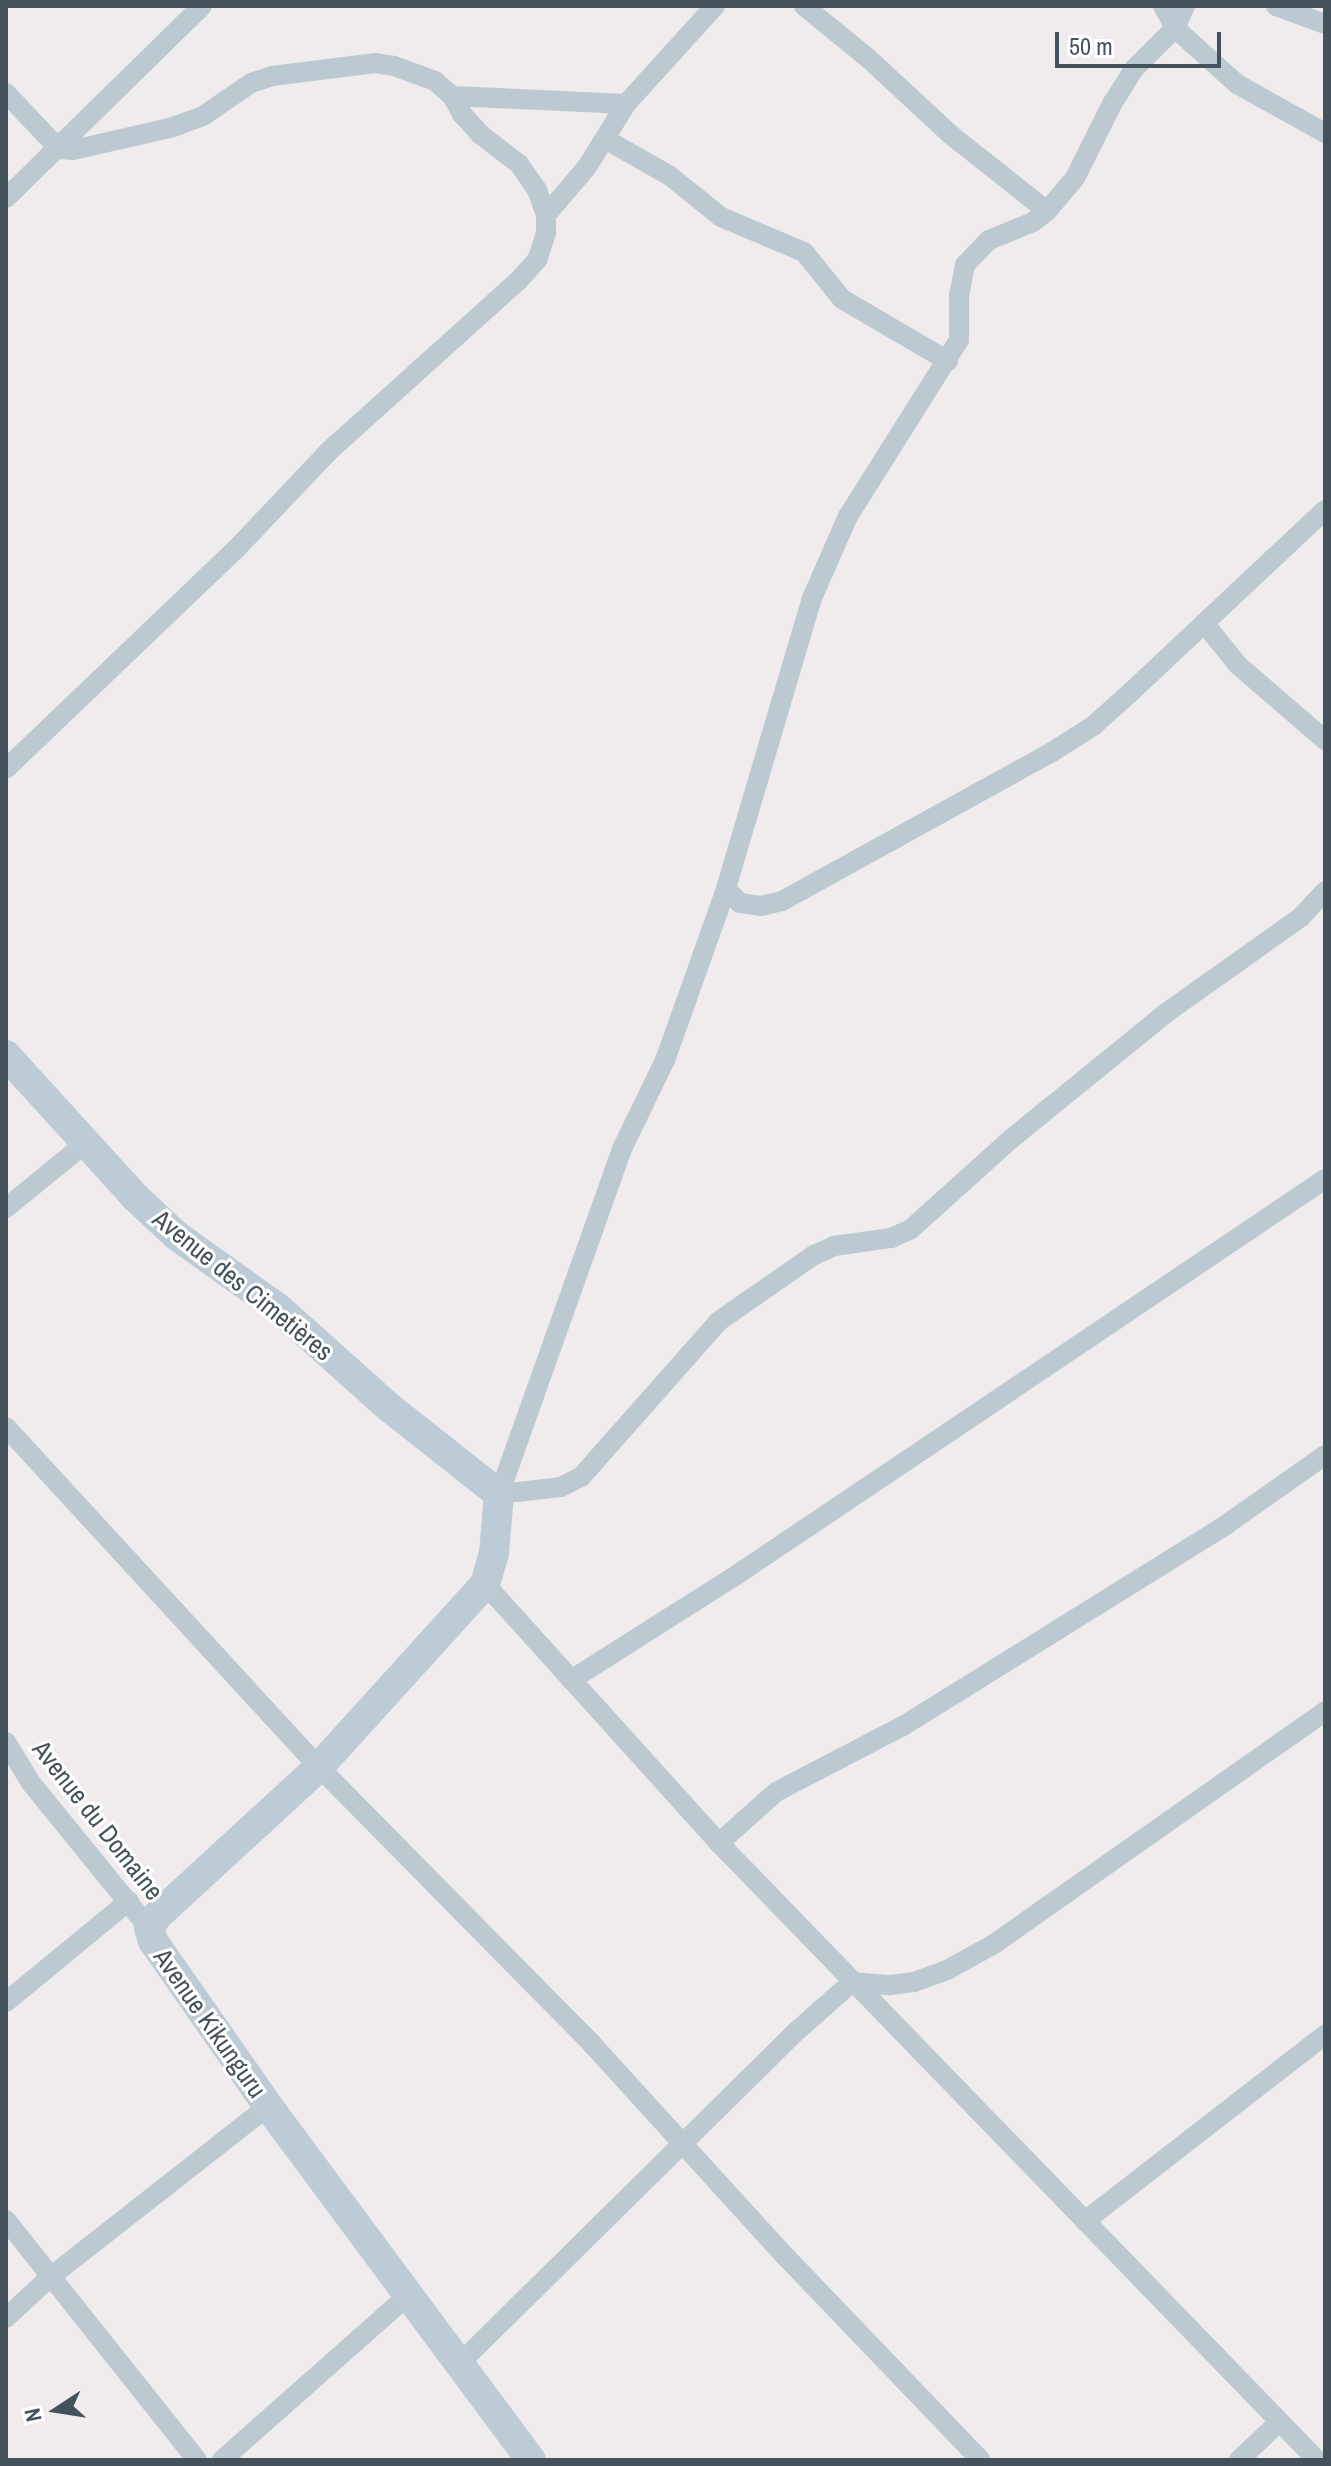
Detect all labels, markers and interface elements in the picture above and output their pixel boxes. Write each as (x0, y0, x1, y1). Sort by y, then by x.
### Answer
scale bar (1059, 16, 1225, 66)
text: 50 m (1069, 30, 1113, 62)
street label: Avenue des Cimetières (147, 1203, 339, 1367)
street label: Avenue du Domaine (26, 1734, 170, 1906)
street label: Avenue Kikunguru (147, 1942, 273, 2104)
north arrow (16, 2370, 96, 2450)
text: N (16, 2405, 49, 2424)

